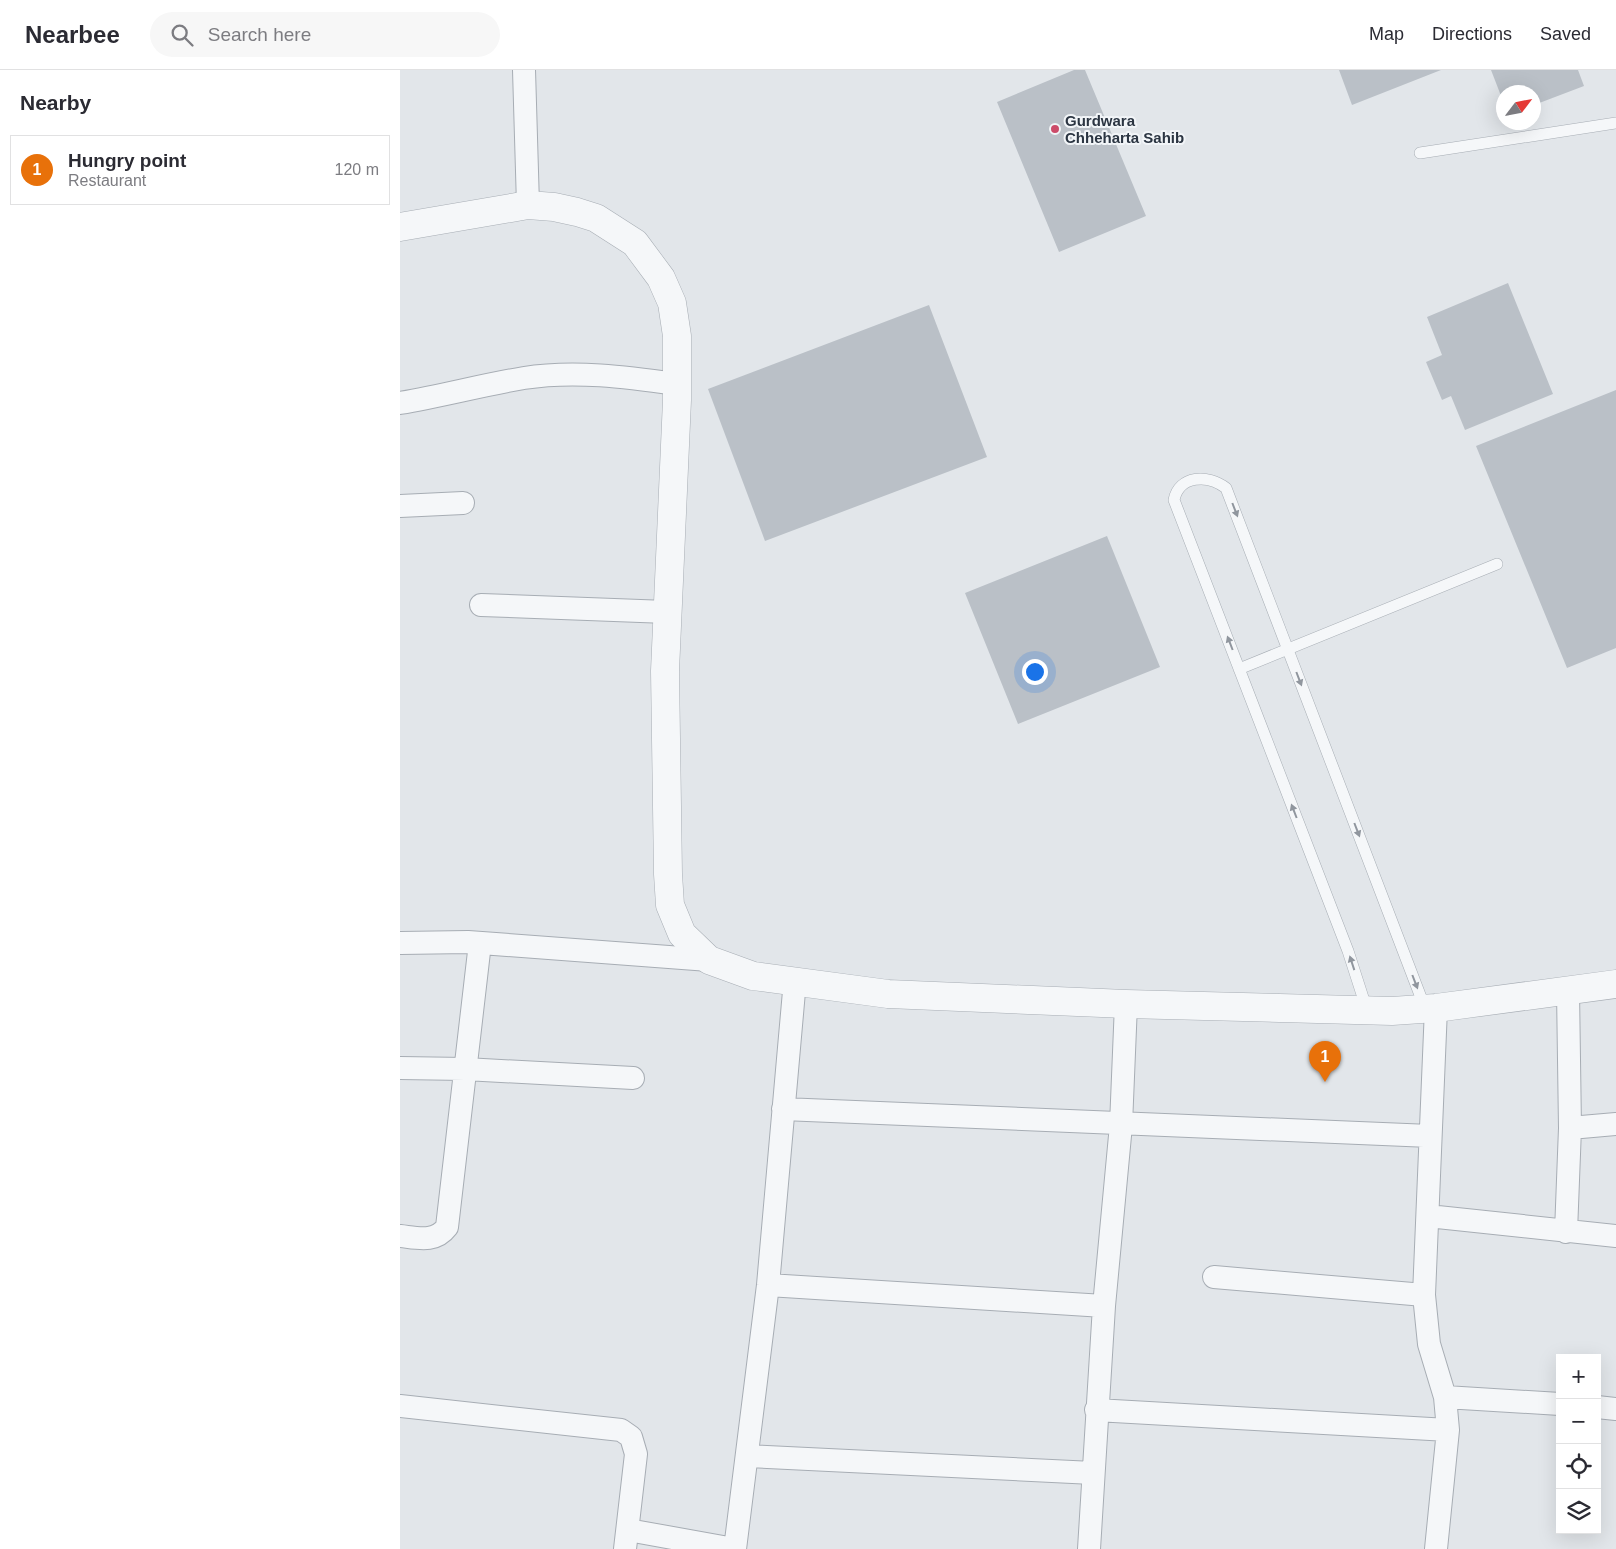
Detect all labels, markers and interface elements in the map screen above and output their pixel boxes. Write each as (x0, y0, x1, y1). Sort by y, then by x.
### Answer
search box (150, 12, 500, 57)
text: Nearbee (25, 21, 120, 48)
icon: search (168, 21, 196, 49)
text: Search here (208, 24, 311, 45)
text: Map (1369, 24, 1404, 44)
text: Directions (1432, 24, 1512, 44)
text: Saved (1540, 24, 1591, 44)
north arrow (1496, 85, 1541, 130)
text: Nearby (20, 91, 91, 114)
place label: Gurdwara Chheharta Sahib (1065, 112, 1184, 146)
marker: Gurdwara Chheharta Sahib (1049, 123, 1061, 135)
text: Hungry point (68, 150, 186, 171)
text: 1 (33, 161, 41, 178)
text: 120 m (335, 161, 379, 178)
text: Restaurant (68, 172, 146, 189)
one-way arrow (1232, 503, 1239, 518)
one-way arrow (1225, 636, 1233, 651)
your location (1022, 659, 1048, 685)
one-way arrow (1296, 671, 1303, 686)
one-way arrow (1290, 804, 1298, 819)
one-way arrow (1353, 823, 1361, 838)
one-way arrow (1348, 956, 1356, 971)
one-way arrow (1411, 975, 1419, 990)
pin: 1 (1309, 1041, 1341, 1082)
map controls (1556, 1354, 1601, 1534)
button: + (1556, 1354, 1601, 1399)
button: − (1556, 1399, 1601, 1444)
button: locate (1556, 1444, 1601, 1489)
button: layers (1556, 1489, 1601, 1534)

